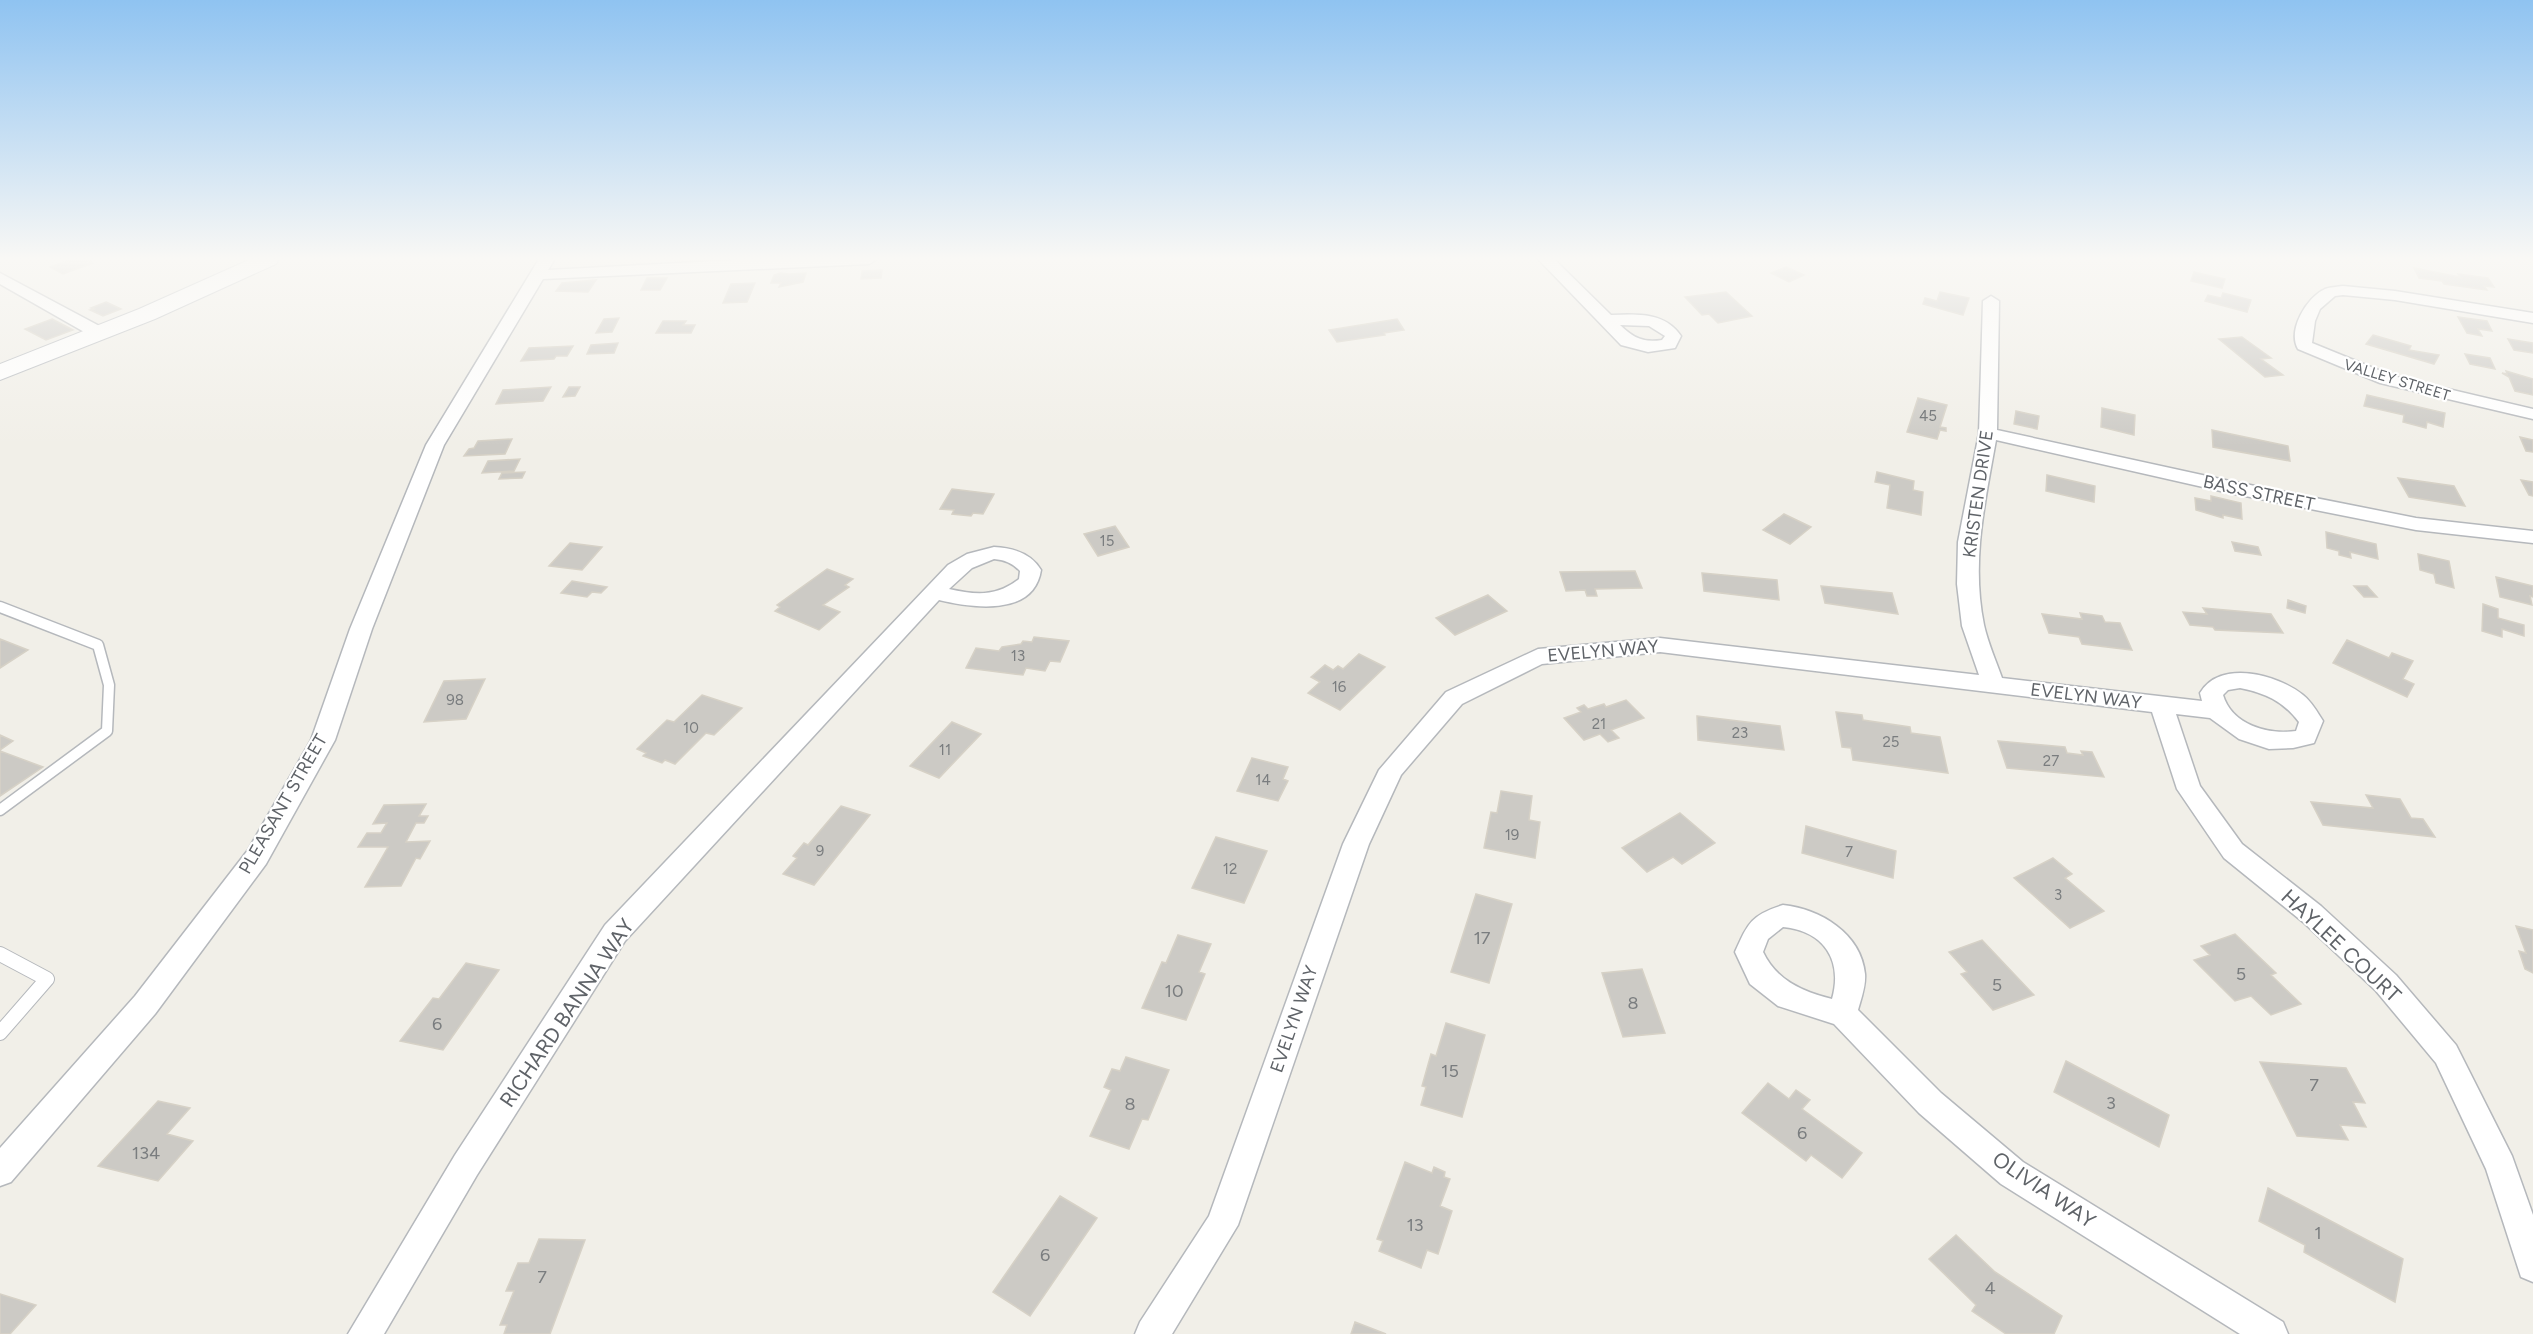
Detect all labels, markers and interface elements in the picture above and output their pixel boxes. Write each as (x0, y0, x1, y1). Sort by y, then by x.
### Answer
street label: VALLEY STREET (2342, 355, 2453, 405)
house number: 45 (1919, 407, 1937, 425)
street label: KRISTEN DRIVE (1958, 429, 1998, 559)
street label: BASS STREET (2201, 470, 2317, 516)
house number: 15 (1100, 532, 1114, 550)
street label: EVELYN WAY (1546, 635, 1660, 667)
house number: 13 (1011, 647, 1025, 665)
house number: 16 (1332, 678, 1347, 696)
street label: EVELYN WAY (2029, 678, 2143, 714)
house number: 98 (446, 691, 464, 709)
house number: 21 (1592, 715, 1606, 733)
house number: 10 (683, 719, 699, 737)
house number: 23 (1732, 724, 1748, 742)
street label: PLEASANT STREET (234, 730, 332, 878)
house number: 25 (1882, 733, 1900, 751)
house number: 11 (939, 741, 951, 759)
house number: 27 (2043, 752, 2059, 770)
house number: 14 (1255, 771, 1271, 789)
house number: 19 (1505, 826, 1519, 844)
house number: 9 (816, 842, 824, 860)
house number: 7 (1845, 843, 1853, 861)
house number: 12 (1223, 860, 1237, 878)
street label: HAYLEE COURT (2276, 884, 2407, 1008)
house number: 3 (2054, 886, 2062, 904)
street label: RICHARD BANNA WAY (494, 914, 639, 1112)
house number: 17 (1473, 927, 1491, 949)
street label: EVELYN WAY (1265, 962, 1323, 1075)
house number: 5 (2236, 963, 2246, 985)
house number: 5 (1992, 974, 2002, 996)
house number: 10 (1165, 980, 1183, 1002)
house number: 8 (1627, 992, 1639, 1014)
house number: 6 (432, 1013, 442, 1035)
house number: 15 (1441, 1060, 1459, 1082)
house number: 7 (2309, 1074, 2319, 1096)
house number: 3 (2106, 1092, 2116, 1114)
house number: 8 (1124, 1093, 1136, 1115)
house number: 6 (1797, 1122, 1807, 1144)
house number: 134 (132, 1142, 160, 1164)
street label: OLIVIA WAY (1988, 1146, 2101, 1233)
house number: 13 (1406, 1214, 1424, 1236)
house number: 1 (2314, 1222, 2322, 1244)
house number: 6 (1040, 1244, 1050, 1266)
house number: 7 (537, 1266, 547, 1288)
house number: 4 (1984, 1277, 1996, 1299)

